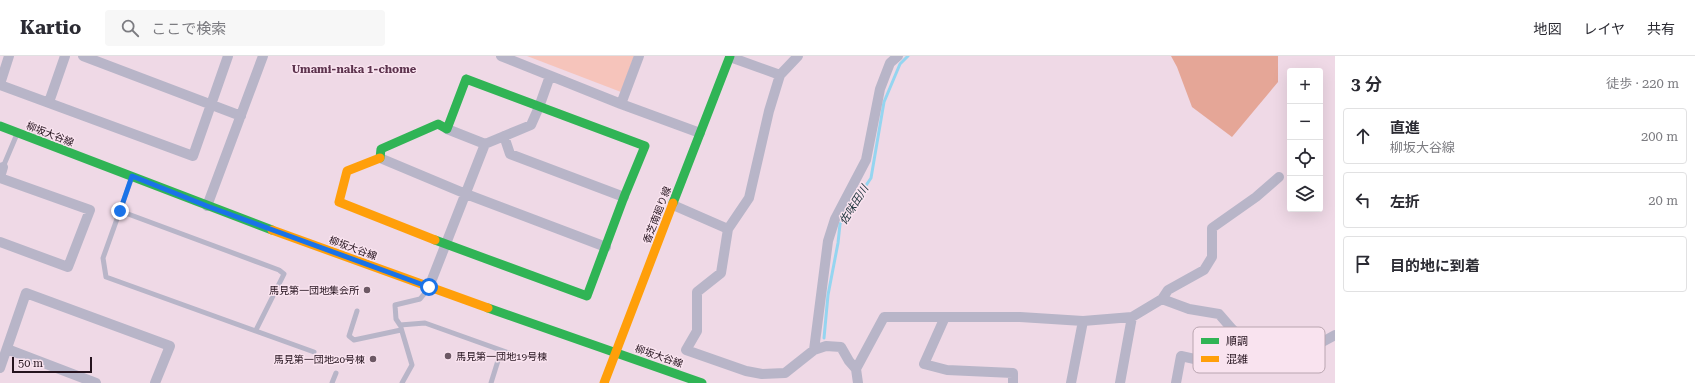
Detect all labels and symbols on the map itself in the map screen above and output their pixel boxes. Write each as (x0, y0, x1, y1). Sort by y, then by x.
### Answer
district label: Umami-naka 1-chome (292, 63, 417, 76)
street label: 柳坂大谷線 (25, 120, 75, 148)
water label: 佐味田川 (837, 182, 872, 227)
street label: 香芝南廻り線 (641, 185, 673, 245)
route end (111, 202, 129, 220)
street label: 柳坂大谷線 (328, 234, 378, 262)
route start (420, 278, 438, 296)
place label: 馬見第一団地集会所 (269, 285, 359, 296)
marker: 馬見第一団地集会所 (362, 285, 372, 295)
legend (1193, 327, 1325, 373)
text: 順調 (1226, 335, 1248, 348)
street label: 柳坂大谷線 (634, 343, 684, 369)
marker: 馬見第一団地19号棟 (443, 351, 453, 361)
place label: 馬見第一団地19号棟 (456, 351, 547, 362)
text: 混雑 (1226, 353, 1248, 366)
place label: 馬見第一団地20号棟 (274, 354, 365, 365)
marker: 馬見第一団地20号棟 (368, 354, 378, 364)
scale bar (12, 355, 92, 374)

